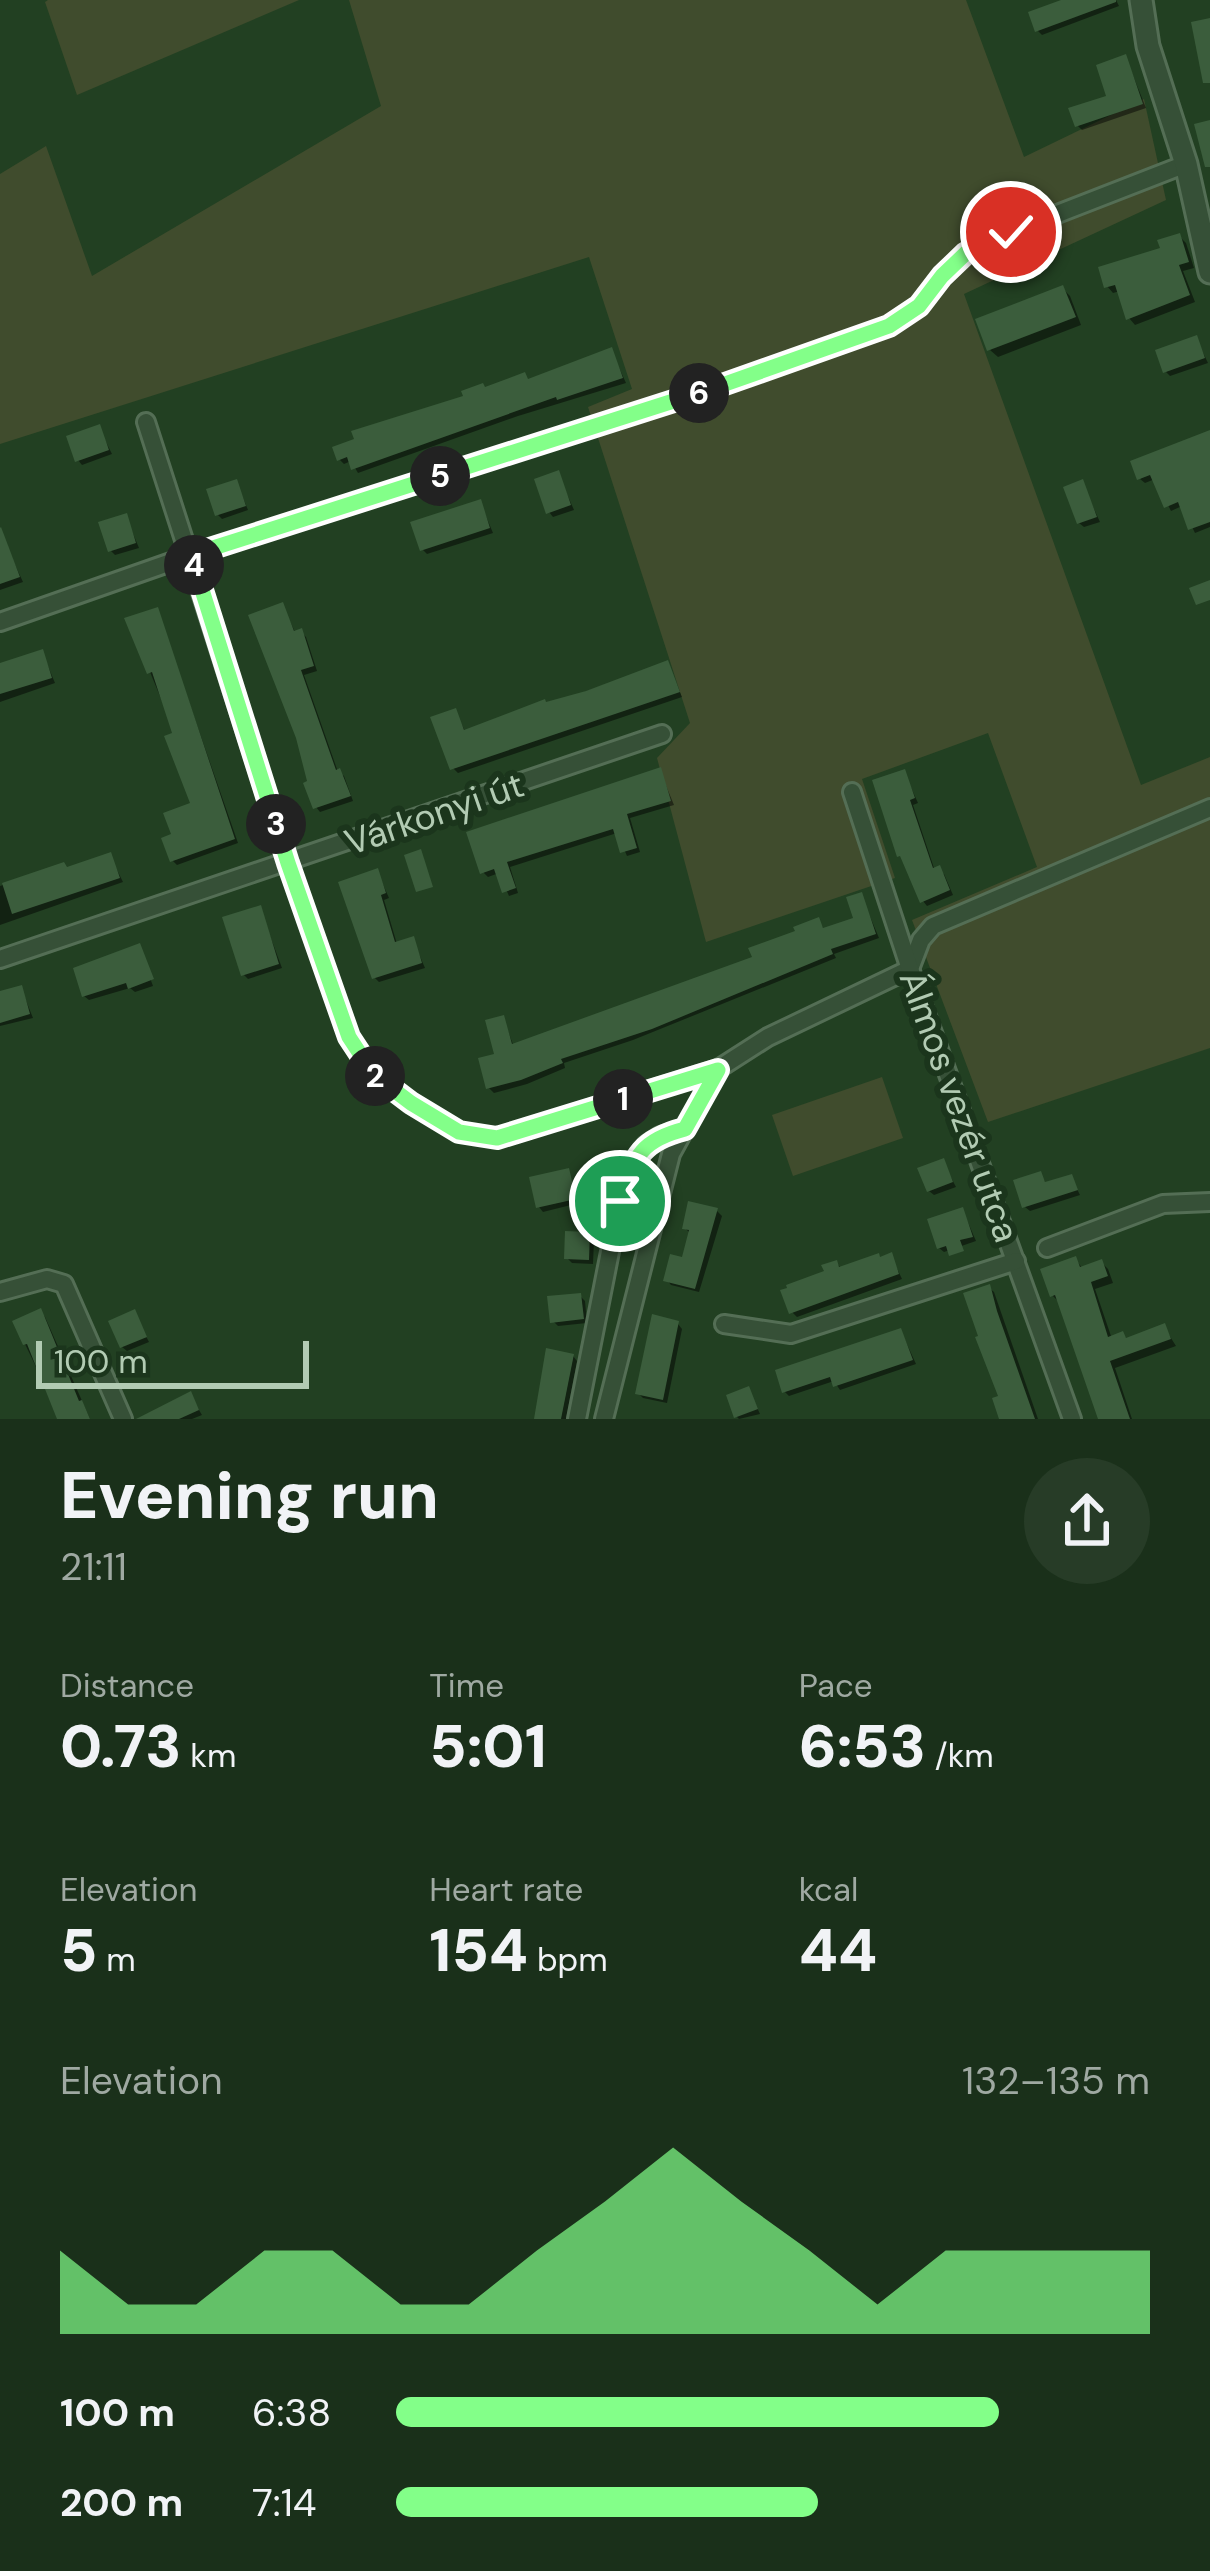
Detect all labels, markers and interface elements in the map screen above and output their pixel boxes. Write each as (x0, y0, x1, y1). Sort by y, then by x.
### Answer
pin (960, 181, 1062, 283)
icon: check (978, 199, 1044, 265)
pin: 6 (669, 363, 729, 423)
text: 6 (689, 371, 709, 414)
pin: 5 (410, 446, 470, 506)
text: 5 (430, 454, 450, 497)
pin: 4 (164, 535, 224, 595)
text: 4 (183, 543, 205, 586)
street label: Várkonyi út (338, 761, 530, 866)
pin: 3 (246, 794, 306, 854)
text: 3 (266, 802, 286, 845)
street label: Álmos vezér utca (889, 964, 1030, 1248)
pin: 2 (345, 1046, 405, 1106)
text: 2 (365, 1054, 385, 1097)
pin: 1 (593, 1069, 653, 1129)
text: 1 (617, 1077, 629, 1120)
pin (569, 1150, 671, 1252)
icon: arrive (587, 1168, 653, 1234)
scale bar (36, 1335, 309, 1388)
text: 100 m (54, 1340, 148, 1383)
text: Evening run (60, 1453, 439, 1538)
button: share (1024, 1458, 1150, 1584)
text: 21:11 (60, 1541, 127, 1592)
text: Distance (60, 1664, 194, 1707)
text: Time (429, 1664, 504, 1707)
text: Pace (799, 1664, 873, 1707)
text: 0.73 (60, 1707, 182, 1786)
text: 5:01 (429, 1707, 547, 1786)
text: 6:53 (799, 1707, 926, 1786)
text: km (182, 1734, 236, 1777)
text: /km (926, 1734, 994, 1777)
text: Elevation (60, 1868, 198, 1911)
text: Heart rate (429, 1868, 583, 1911)
text: kcal (799, 1868, 858, 1911)
text: 5 (60, 1911, 97, 1990)
text: 154 (429, 1911, 528, 1990)
text: 44 (799, 1911, 877, 1990)
text: m (97, 1938, 136, 1981)
text: bpm (528, 1938, 608, 1981)
text: Elevation (60, 2055, 223, 2106)
text: 132–135 m (962, 2055, 1150, 2106)
text: 100 m (60, 2387, 175, 2438)
text: 6:38 (252, 2387, 331, 2438)
text: 200 m (60, 2477, 183, 2528)
text: 7:14 (252, 2477, 317, 2528)

